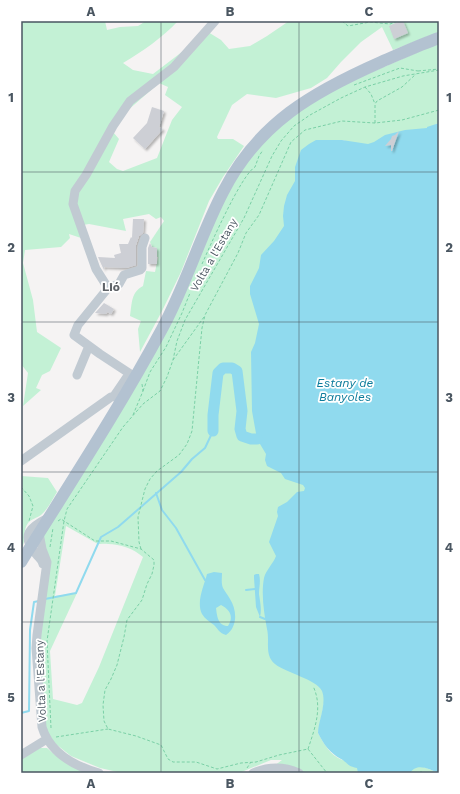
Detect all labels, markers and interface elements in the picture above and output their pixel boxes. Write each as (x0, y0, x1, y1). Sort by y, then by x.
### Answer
text: A (87, 4, 96, 19)
text: B (226, 4, 235, 19)
text: C (365, 4, 374, 19)
text: 1 (8, 90, 14, 105)
text: 1 (446, 90, 452, 105)
street label: Volta a l'Estany (188, 216, 240, 294)
text: 2 (7, 240, 15, 255)
text: 2 (445, 240, 453, 255)
district label: Lió (102, 280, 120, 294)
water label: Estany de Banyoles (317, 376, 374, 404)
text: 3 (7, 390, 15, 405)
text: 3 (445, 390, 453, 405)
text: 4 (7, 540, 16, 555)
text: 4 (445, 540, 454, 555)
street label: Volta a l'Estany (33, 639, 49, 722)
text: 5 (7, 690, 15, 705)
text: 5 (445, 690, 453, 705)
text: A (87, 776, 96, 791)
text: B (226, 776, 235, 791)
text: C (365, 776, 374, 791)

